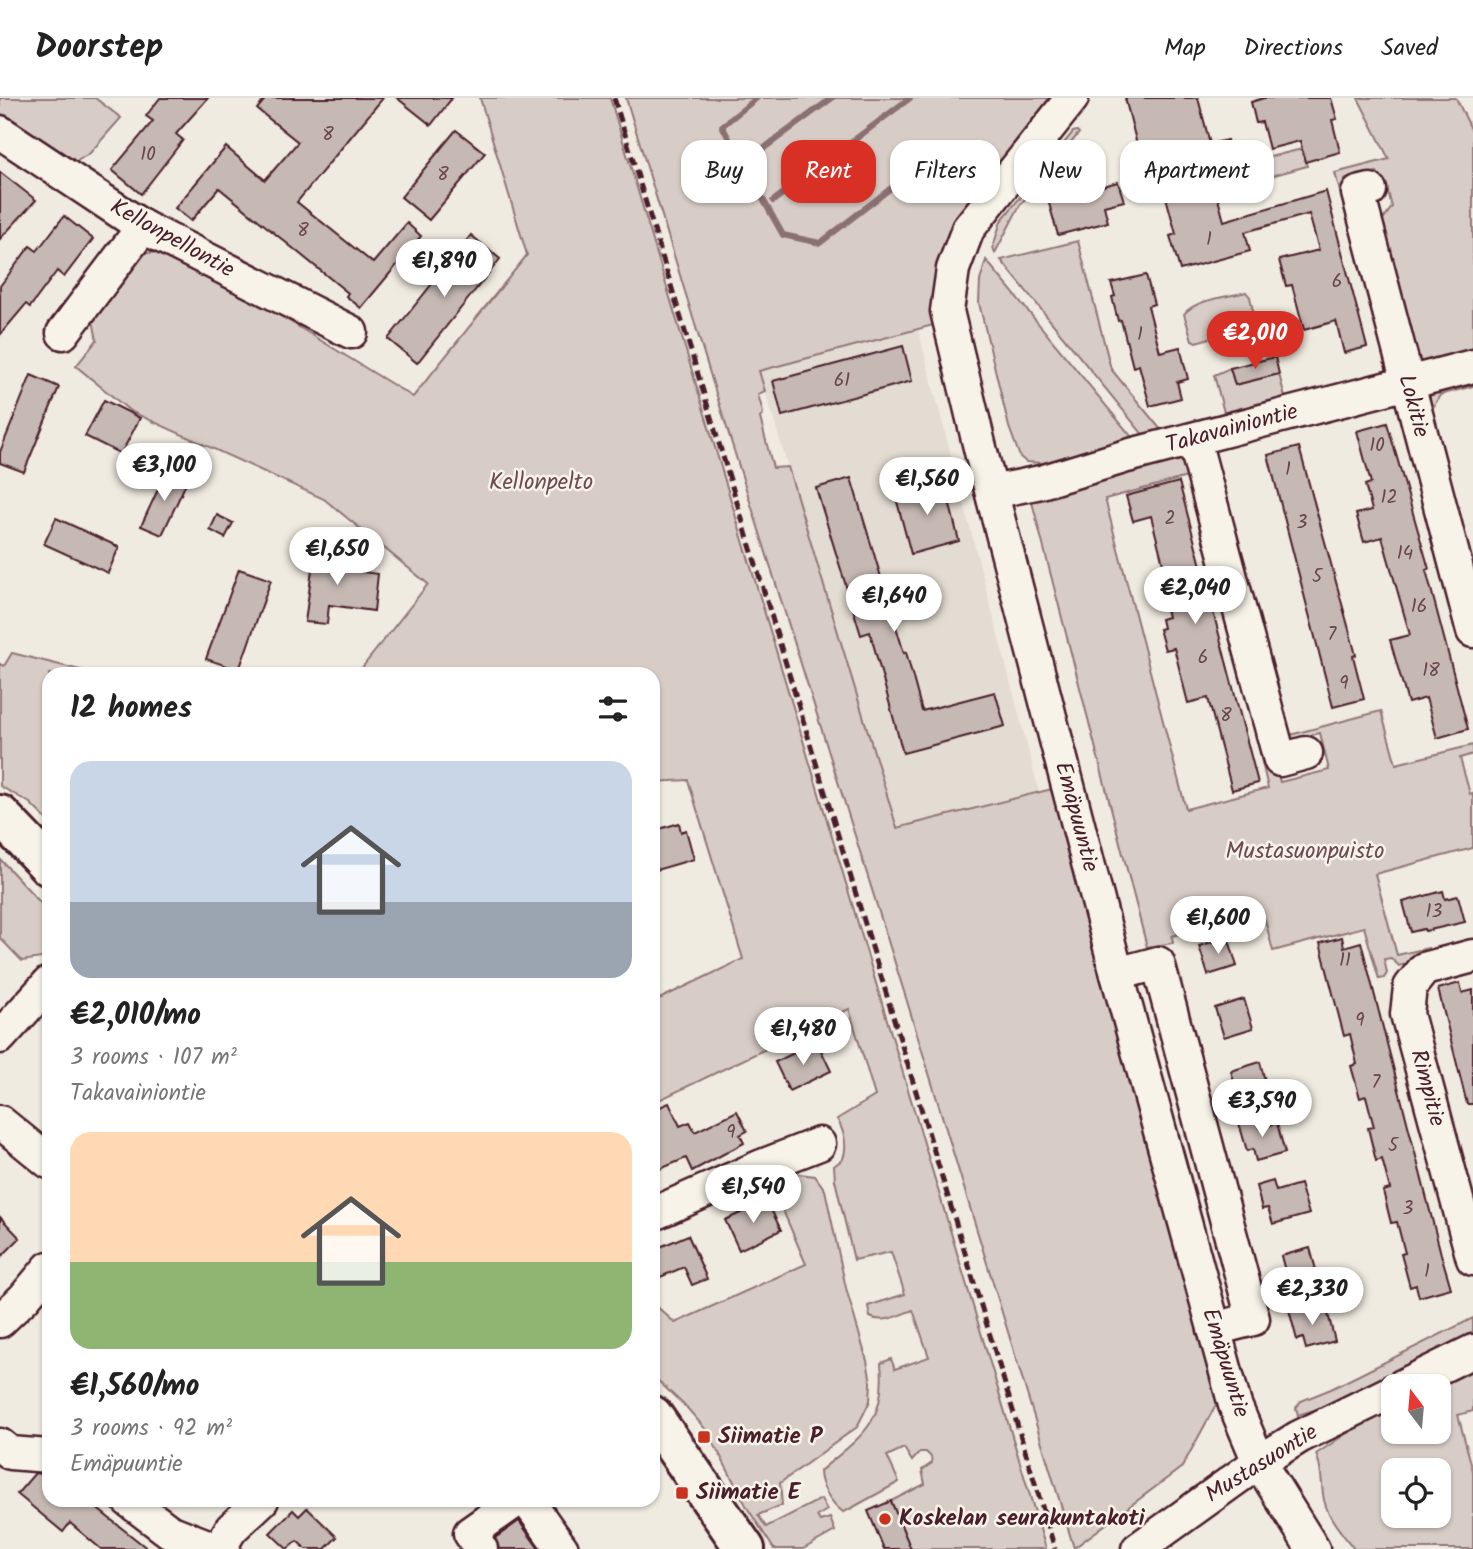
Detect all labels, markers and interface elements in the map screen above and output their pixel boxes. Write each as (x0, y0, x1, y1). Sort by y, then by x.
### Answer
text: Doorstep (35, 22, 163, 75)
text: Map (1164, 29, 1206, 68)
text: Directions (1244, 29, 1343, 68)
text: Saved (1381, 29, 1438, 68)
house number: 8 (322, 120, 334, 150)
house number: 10 (140, 140, 156, 170)
chip: Buy (681, 140, 767, 203)
chip: Rent (781, 140, 876, 203)
chip: Filters (890, 140, 1000, 203)
chip: New (1014, 140, 1106, 203)
chip: Apartment (1120, 140, 1274, 203)
house number: 8 (437, 160, 449, 190)
street label: Kellonpellontie (103, 190, 241, 288)
house number: 8 (297, 216, 309, 246)
house number: 1 (1206, 225, 1212, 255)
pin: €1,890 (387, 240, 501, 299)
text: €1,890 (412, 244, 476, 280)
house number: 6 (1332, 267, 1342, 297)
pin: €2,010 (1198, 312, 1312, 371)
text: €2,010 (1223, 316, 1287, 352)
house number: 1 (1137, 320, 1143, 350)
house number: 61 (834, 366, 850, 396)
street label: Lokitie (1387, 370, 1439, 442)
street label: Takavainiontie (1162, 394, 1302, 464)
house number: 10 (1369, 431, 1385, 461)
pin: €3,100 (107, 444, 221, 503)
text: €3,100 (132, 448, 196, 484)
house number: 1 (1285, 455, 1291, 485)
pin: €1,560 (870, 458, 984, 517)
text: €1,560 (895, 462, 959, 498)
park label: Kellonpelto (489, 465, 593, 501)
house number: 12 (1380, 483, 1398, 513)
house number: 2 (1164, 504, 1176, 534)
house number: 3 (1297, 508, 1308, 538)
pin: €1,650 (280, 528, 394, 587)
text: €1,650 (305, 532, 369, 568)
house number: 14 (1397, 539, 1413, 569)
house number: 5 (1312, 562, 1324, 592)
pin: €2,040 (1138, 566, 1252, 626)
text: €2,040 (1160, 571, 1230, 607)
pin: €1,640 (837, 574, 951, 634)
text: €1,640 (862, 579, 926, 615)
house number: 16 (1411, 592, 1427, 622)
house number: 7 (1328, 620, 1338, 650)
house number: 6 (1198, 643, 1208, 673)
house number: 18 (1422, 656, 1440, 686)
house number: 9 (1339, 669, 1349, 699)
text: 12 homes (70, 685, 192, 733)
icon: filters (594, 690, 632, 728)
house number: 8 (1220, 701, 1232, 731)
street label: Emäpuuntie (1044, 758, 1108, 876)
icon: home (288, 807, 414, 933)
park label: Mustasuonpuisto (1226, 834, 1384, 870)
pin: €1,600 (1161, 896, 1275, 956)
house number: 13 (1426, 897, 1443, 927)
text: €1,600 (1186, 901, 1250, 937)
house number: 11 (1339, 946, 1351, 976)
text: €2,010/mo (70, 992, 201, 1040)
house number: 9 (1355, 1006, 1365, 1036)
pin: €1,480 (746, 1007, 860, 1067)
text: €1,480 (770, 1012, 836, 1048)
text: 3 rooms · 107 m² (70, 1040, 237, 1076)
street label: Rimpitie (1399, 1045, 1455, 1131)
house number: 7 (1372, 1068, 1382, 1098)
text: Takavainiontie (70, 1076, 206, 1112)
pin: €3,590 (1205, 1080, 1319, 1139)
text: €3,590 (1228, 1084, 1296, 1120)
house number: 9 (726, 1118, 736, 1148)
house number: 5 (1388, 1131, 1400, 1161)
pin: €1,540 (696, 1166, 810, 1225)
text: €1,540 (721, 1170, 785, 1206)
icon: home (288, 1178, 414, 1304)
house number: 3 (1403, 1194, 1414, 1224)
house number: 1 (1424, 1257, 1430, 1287)
pin: €2,330 (1255, 1268, 1369, 1327)
text: €2,330 (1277, 1272, 1347, 1308)
street label: Emäpuuntie (1191, 1304, 1259, 1422)
text: €1,560/mo (70, 1363, 199, 1411)
north arrow (1381, 1374, 1451, 1444)
map controls (1381, 1374, 1451, 1528)
text: 3 rooms · 92 m² (70, 1411, 232, 1447)
street label: Mustasuontie (1199, 1415, 1325, 1513)
place label: Siimatie P (718, 1419, 824, 1455)
marker: Siimatie P (696, 1429, 712, 1445)
text: Emäpuuntie (70, 1447, 183, 1483)
button: locate (1381, 1458, 1451, 1528)
place label: Siimatie E (696, 1475, 802, 1511)
marker: Siimatie E (674, 1485, 690, 1501)
place label: Koskelan seurakuntakoti (899, 1501, 1146, 1537)
marker: Koskelan seurakuntakoti (877, 1511, 893, 1527)

